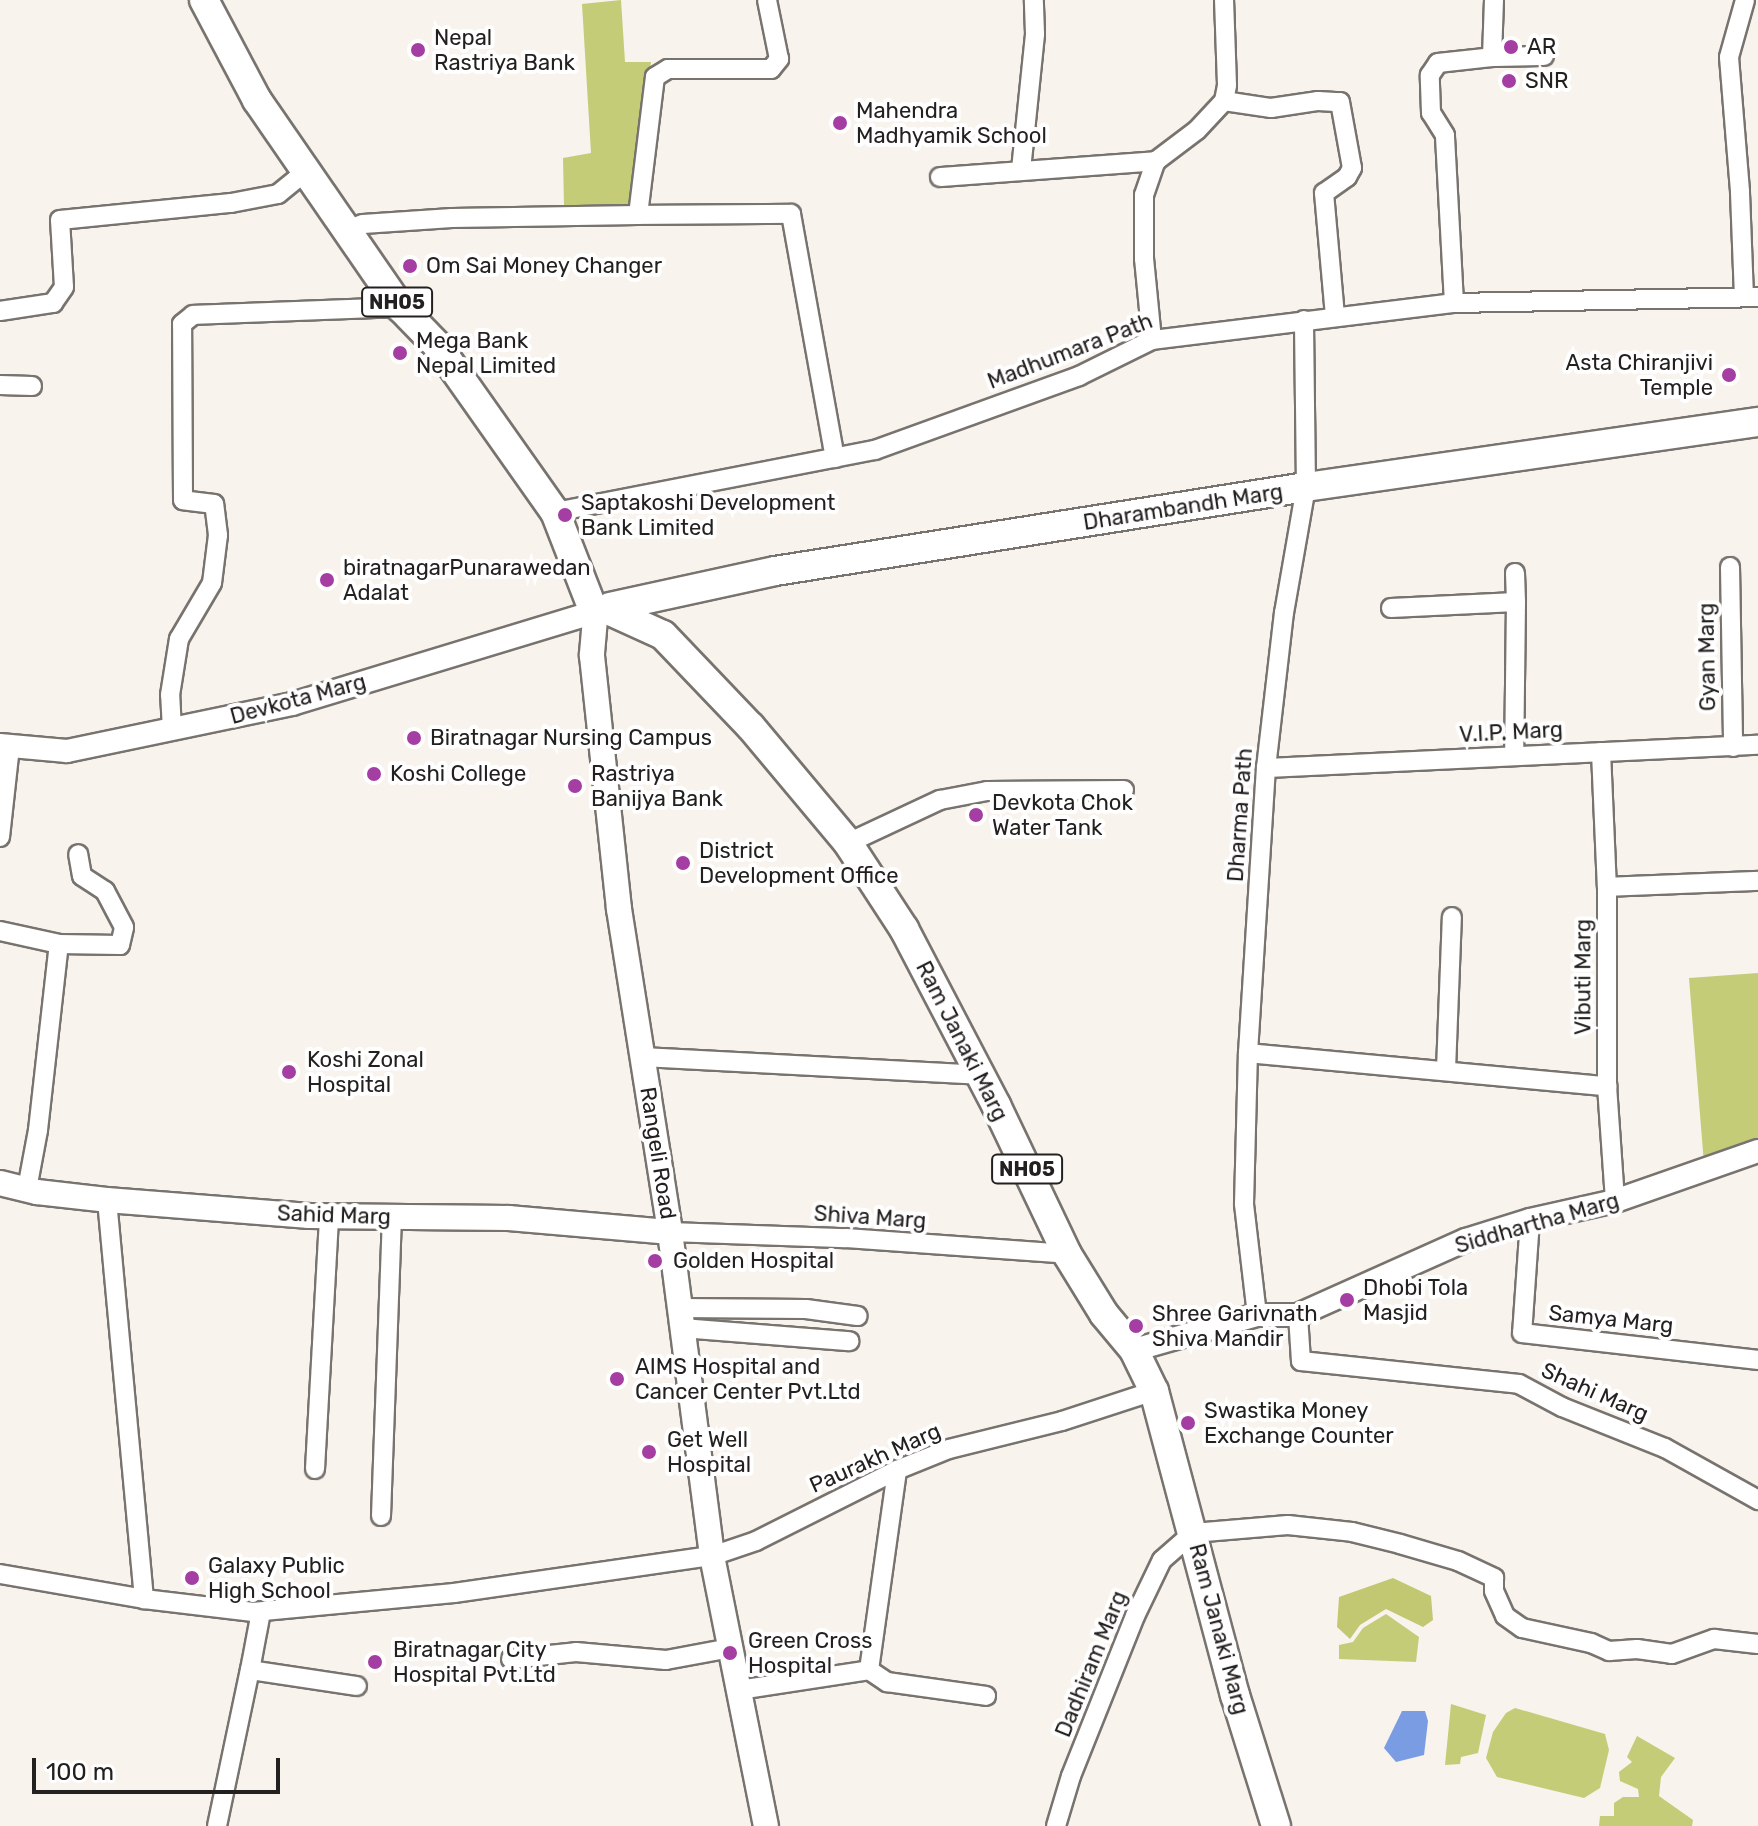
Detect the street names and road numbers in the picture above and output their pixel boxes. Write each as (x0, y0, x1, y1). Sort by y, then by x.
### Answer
road number: NH05 (361, 286, 433, 318)
street label: Madhumara Path (984, 307, 1156, 395)
street label: Dharambandh Marg (1081, 478, 1285, 536)
street label: Gyan Marg (1693, 603, 1721, 711)
street label: Devkota Marg (227, 668, 369, 730)
street label: V.I.P. Marg (1458, 716, 1564, 748)
street label: Dharma Path (1222, 747, 1258, 883)
street label: Vibuti Marg (1570, 919, 1596, 1035)
street label: Ram Janaki Marg (910, 957, 1014, 1125)
street label: Rangeli Road (635, 1085, 681, 1221)
road number: NH05 (991, 1153, 1063, 1185)
street label: Siddhartha Marg (1452, 1187, 1622, 1259)
street label: Sahid Marg (277, 1200, 391, 1230)
street label: Shiva Marg (813, 1200, 927, 1234)
street label: Samya Marg (1547, 1299, 1675, 1339)
street label: Shahi Marg (1537, 1357, 1653, 1427)
street label: Paurakh Marg (805, 1417, 945, 1499)
street label: Ram Janaki Marg (1183, 1541, 1255, 1717)
street label: Dadhiram Marg (1050, 1587, 1132, 1741)

